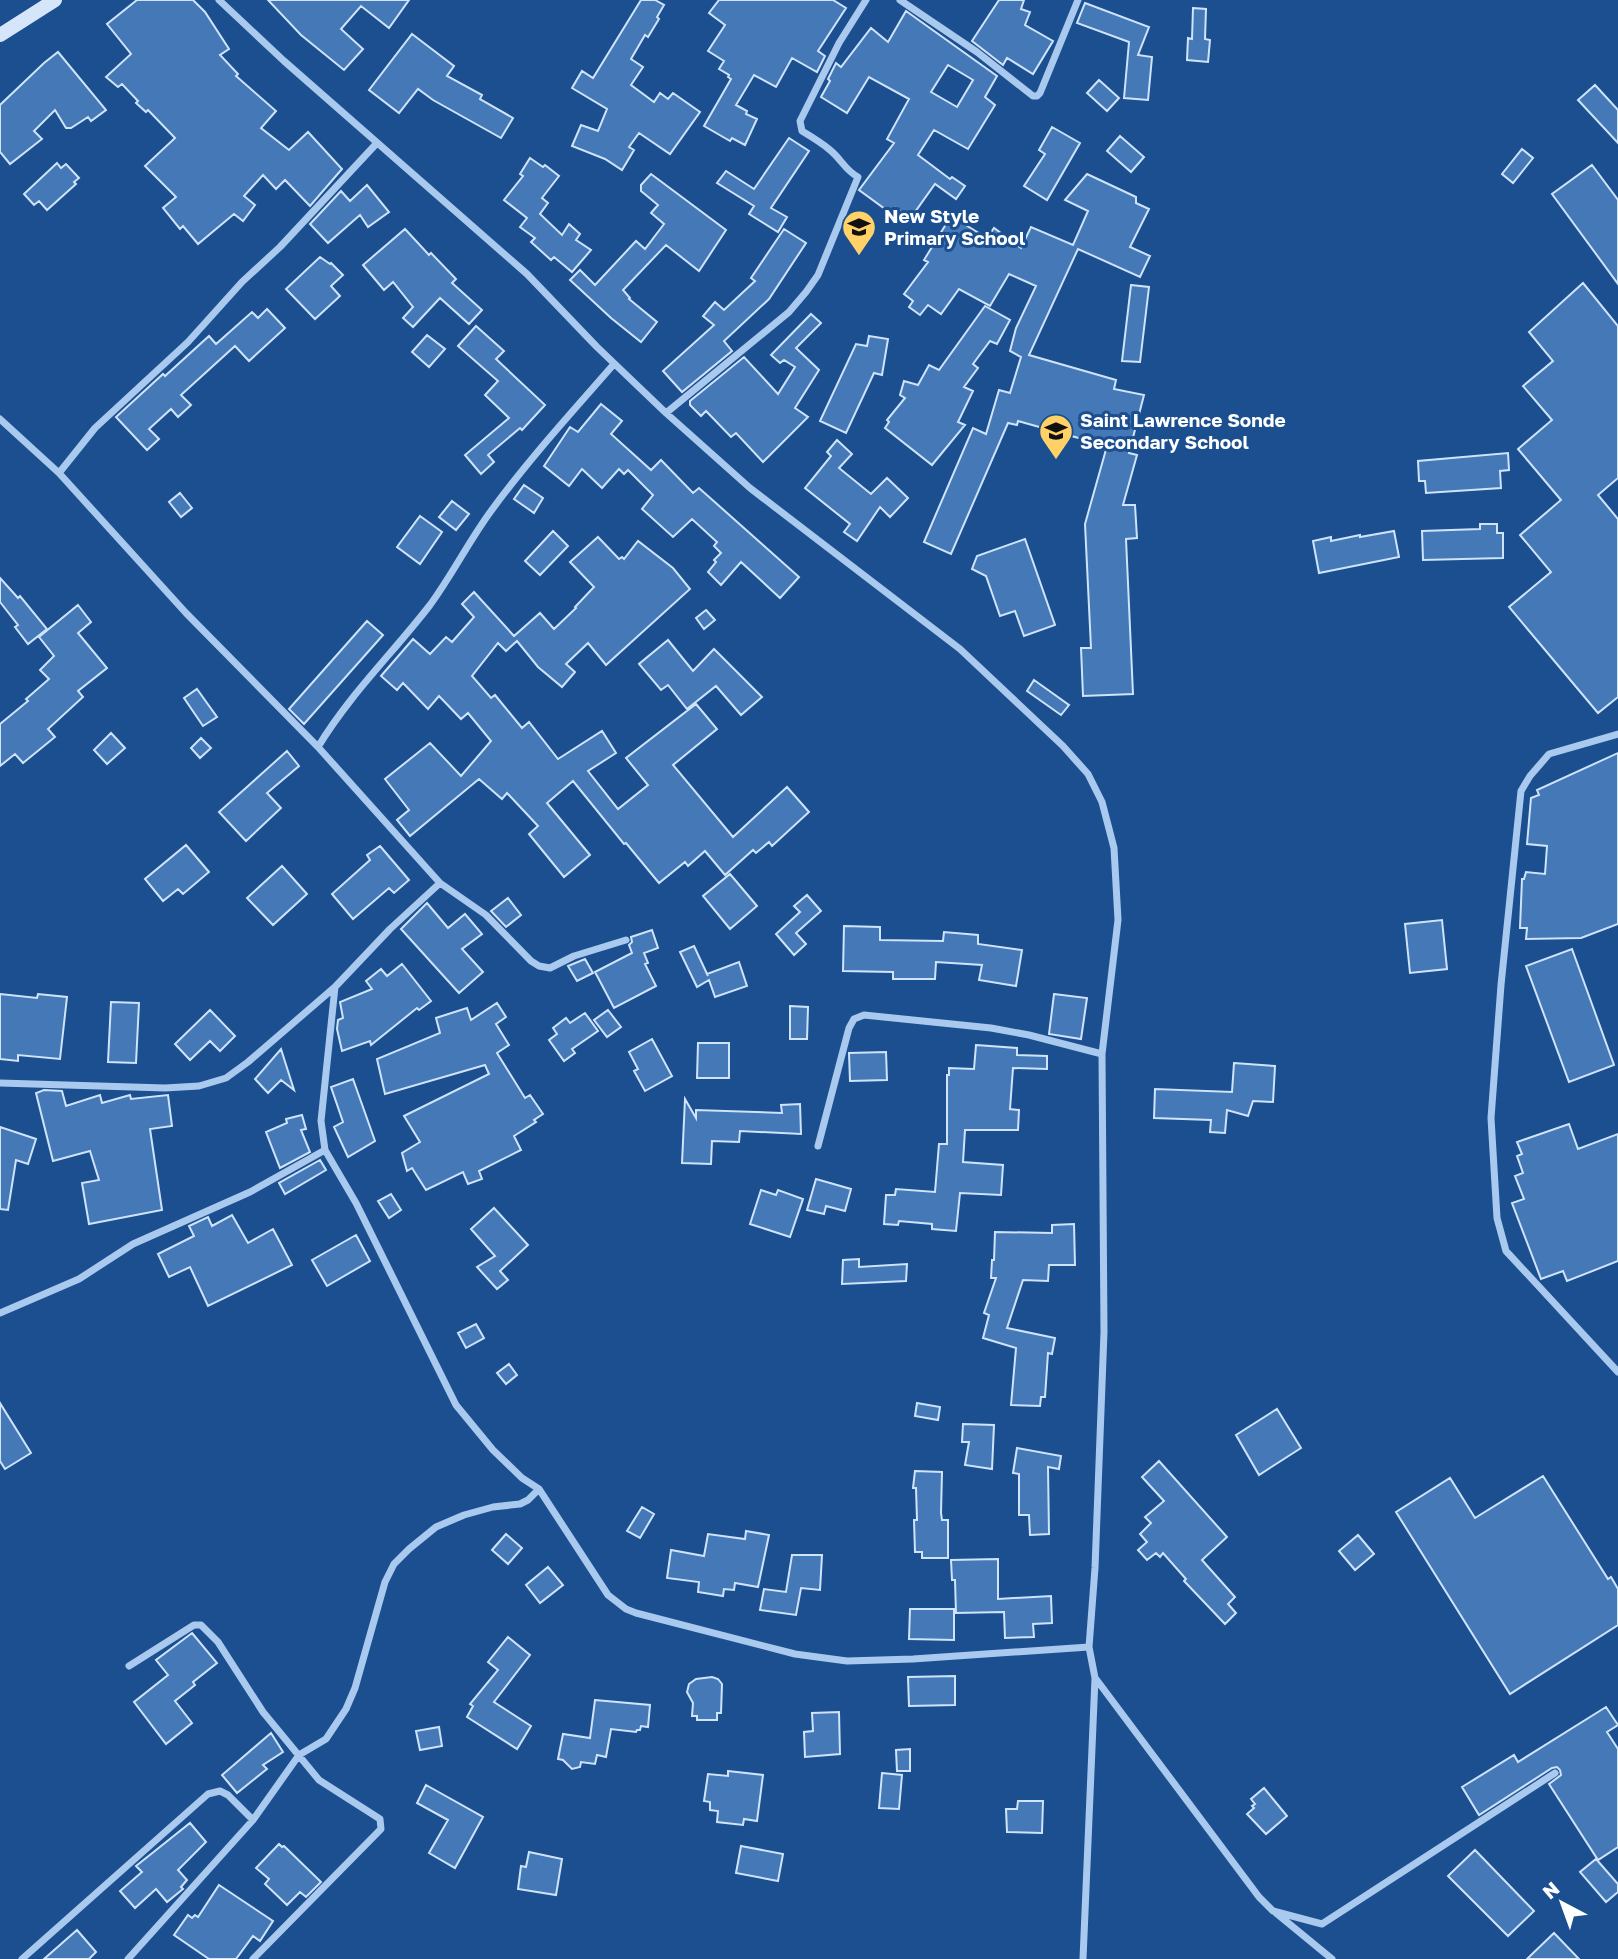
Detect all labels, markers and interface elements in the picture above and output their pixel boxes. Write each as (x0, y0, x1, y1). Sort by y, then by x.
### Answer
place label: New Style Primary School (884, 204, 1025, 249)
school or university icon: New Style Primary School (840, 208, 878, 257)
place label: Saint Lawrence Sonde Secondary School (1080, 408, 1286, 453)
school or university icon: Saint Lawrence Sonde Secondary School (1037, 412, 1075, 461)
north arrow (1527, 1868, 1597, 1938)
text: N (1538, 1876, 1564, 1903)

